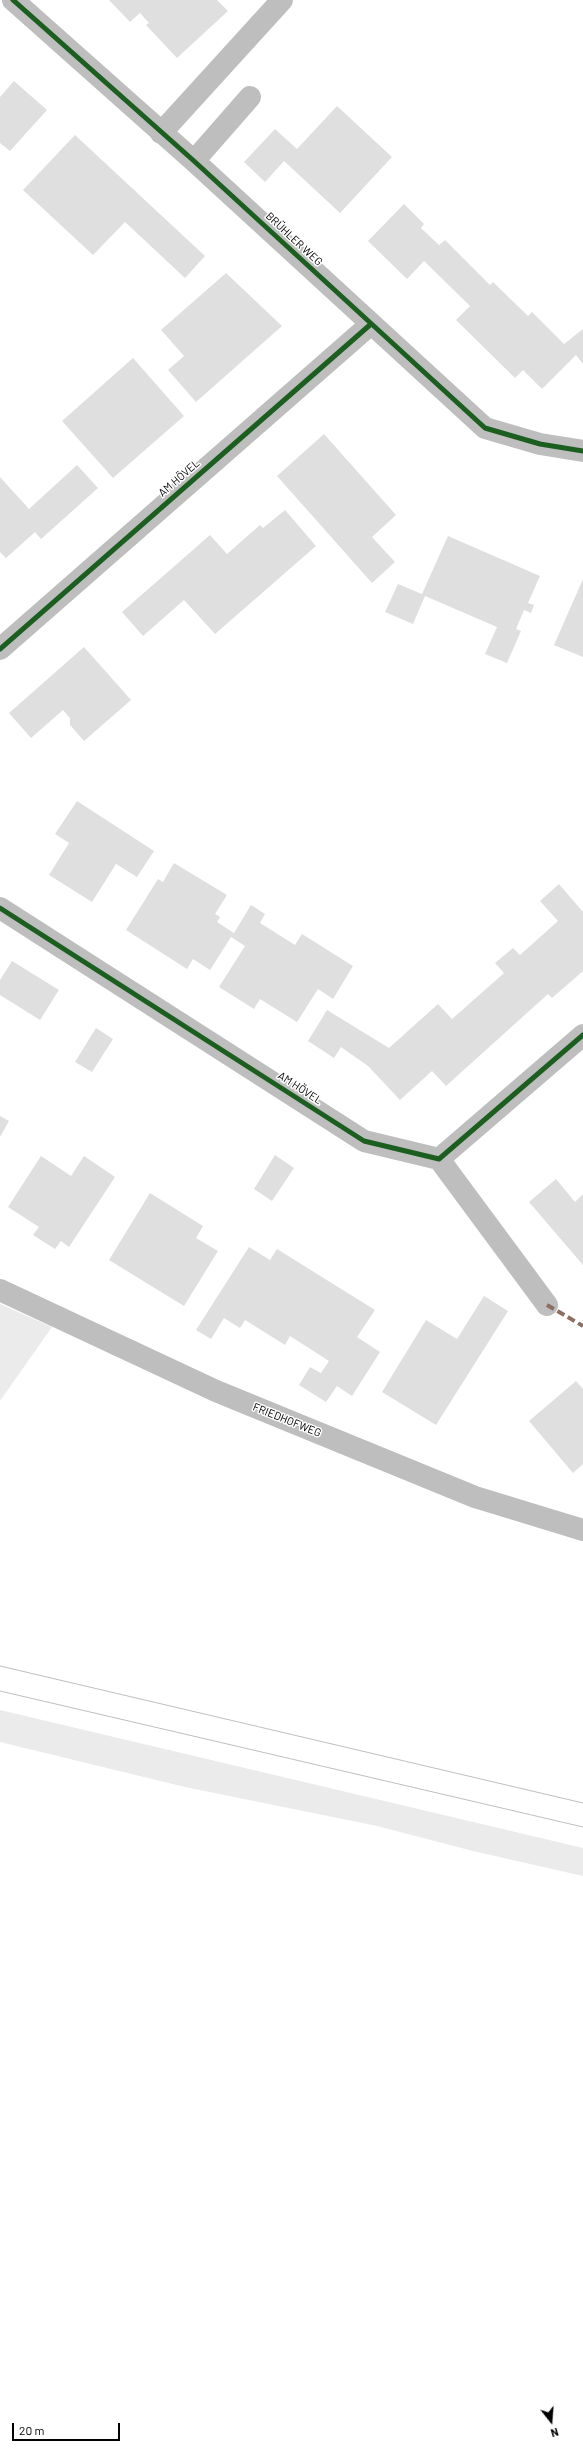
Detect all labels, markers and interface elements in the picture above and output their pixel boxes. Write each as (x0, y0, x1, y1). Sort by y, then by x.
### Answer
street label: BRÜHLER WEG (263, 209, 325, 269)
street label: AM HÖVEL (156, 457, 202, 499)
street label: AM HÖVEL (275, 1069, 325, 1107)
street label: FRIEDHOFWEG (251, 1400, 323, 1440)
north arrow (531, 2401, 571, 2441)
scale bar (14, 2415, 122, 2441)
text: 20 m (19, 2423, 45, 2437)
text: N (549, 2426, 560, 2440)

